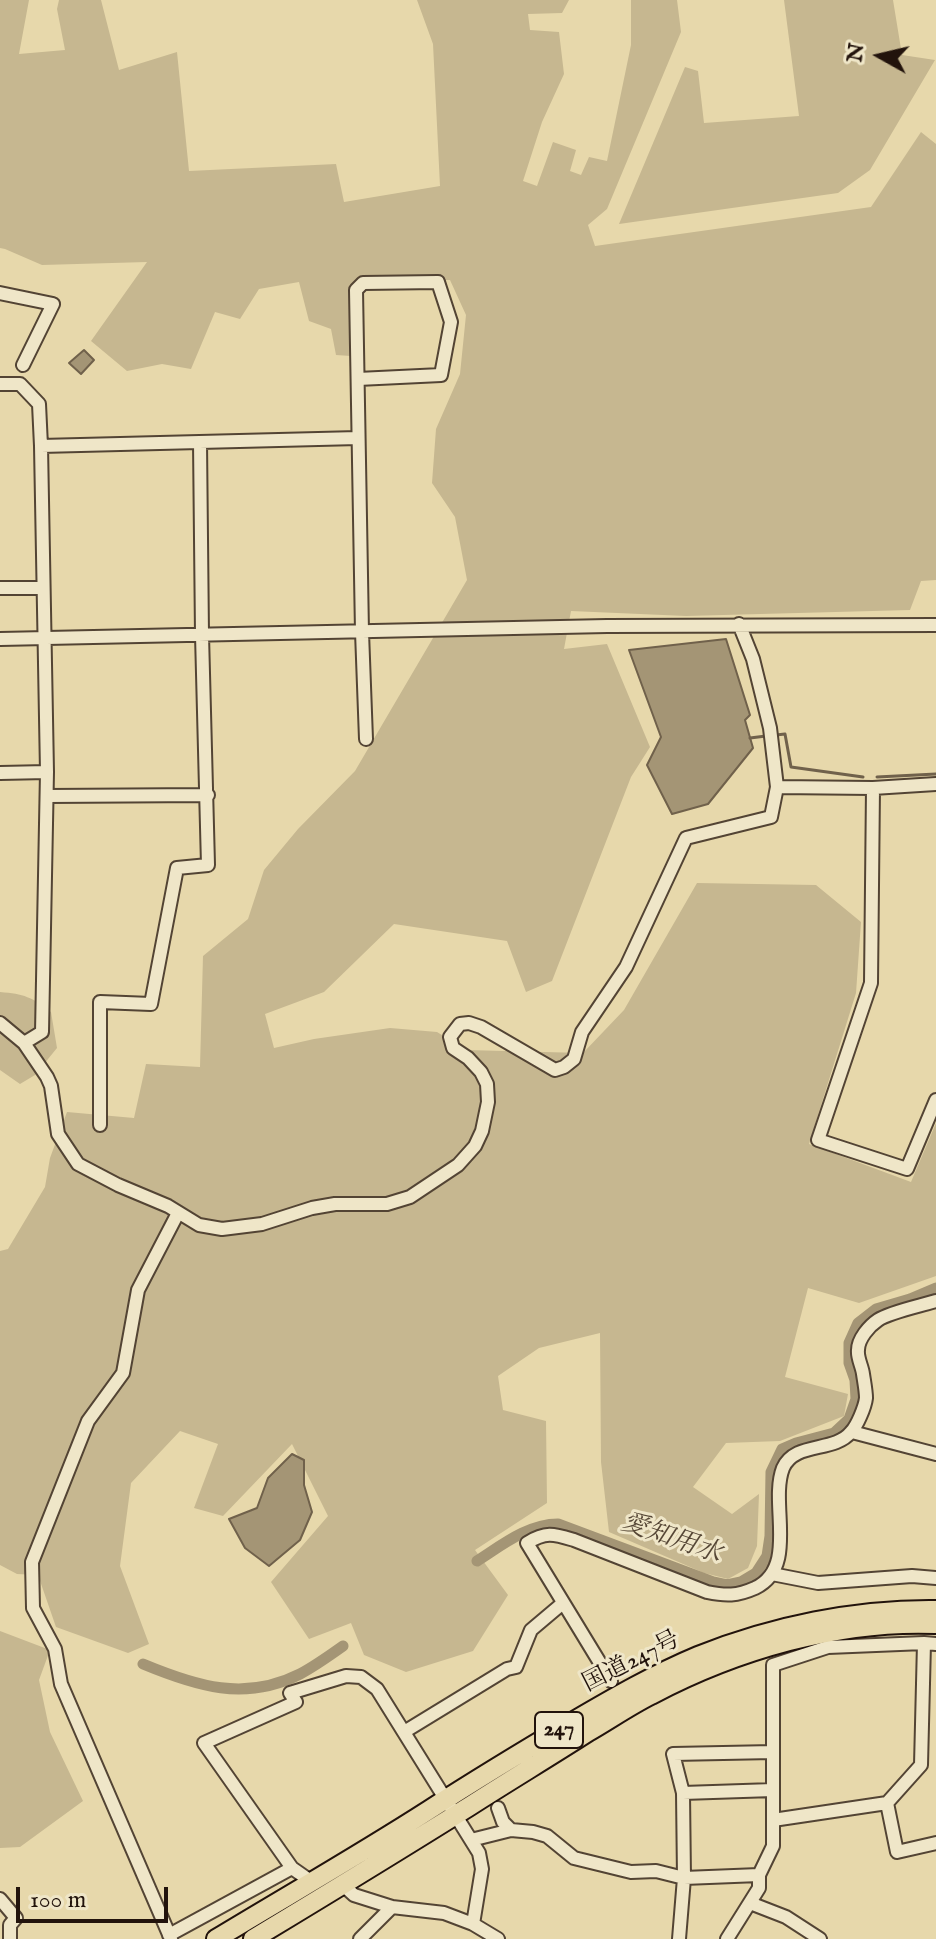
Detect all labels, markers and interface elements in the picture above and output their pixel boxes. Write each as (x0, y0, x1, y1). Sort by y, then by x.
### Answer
north arrow (840, 16, 920, 96)
text: N (841, 41, 871, 64)
water label: 愛知用水 (617, 1508, 725, 1572)
street label: 国道247号 (578, 1626, 686, 1700)
road number: 247 (535, 1712, 583, 1748)
scale bar (20, 1871, 172, 1921)
text: 100 m (30, 1885, 86, 1916)

